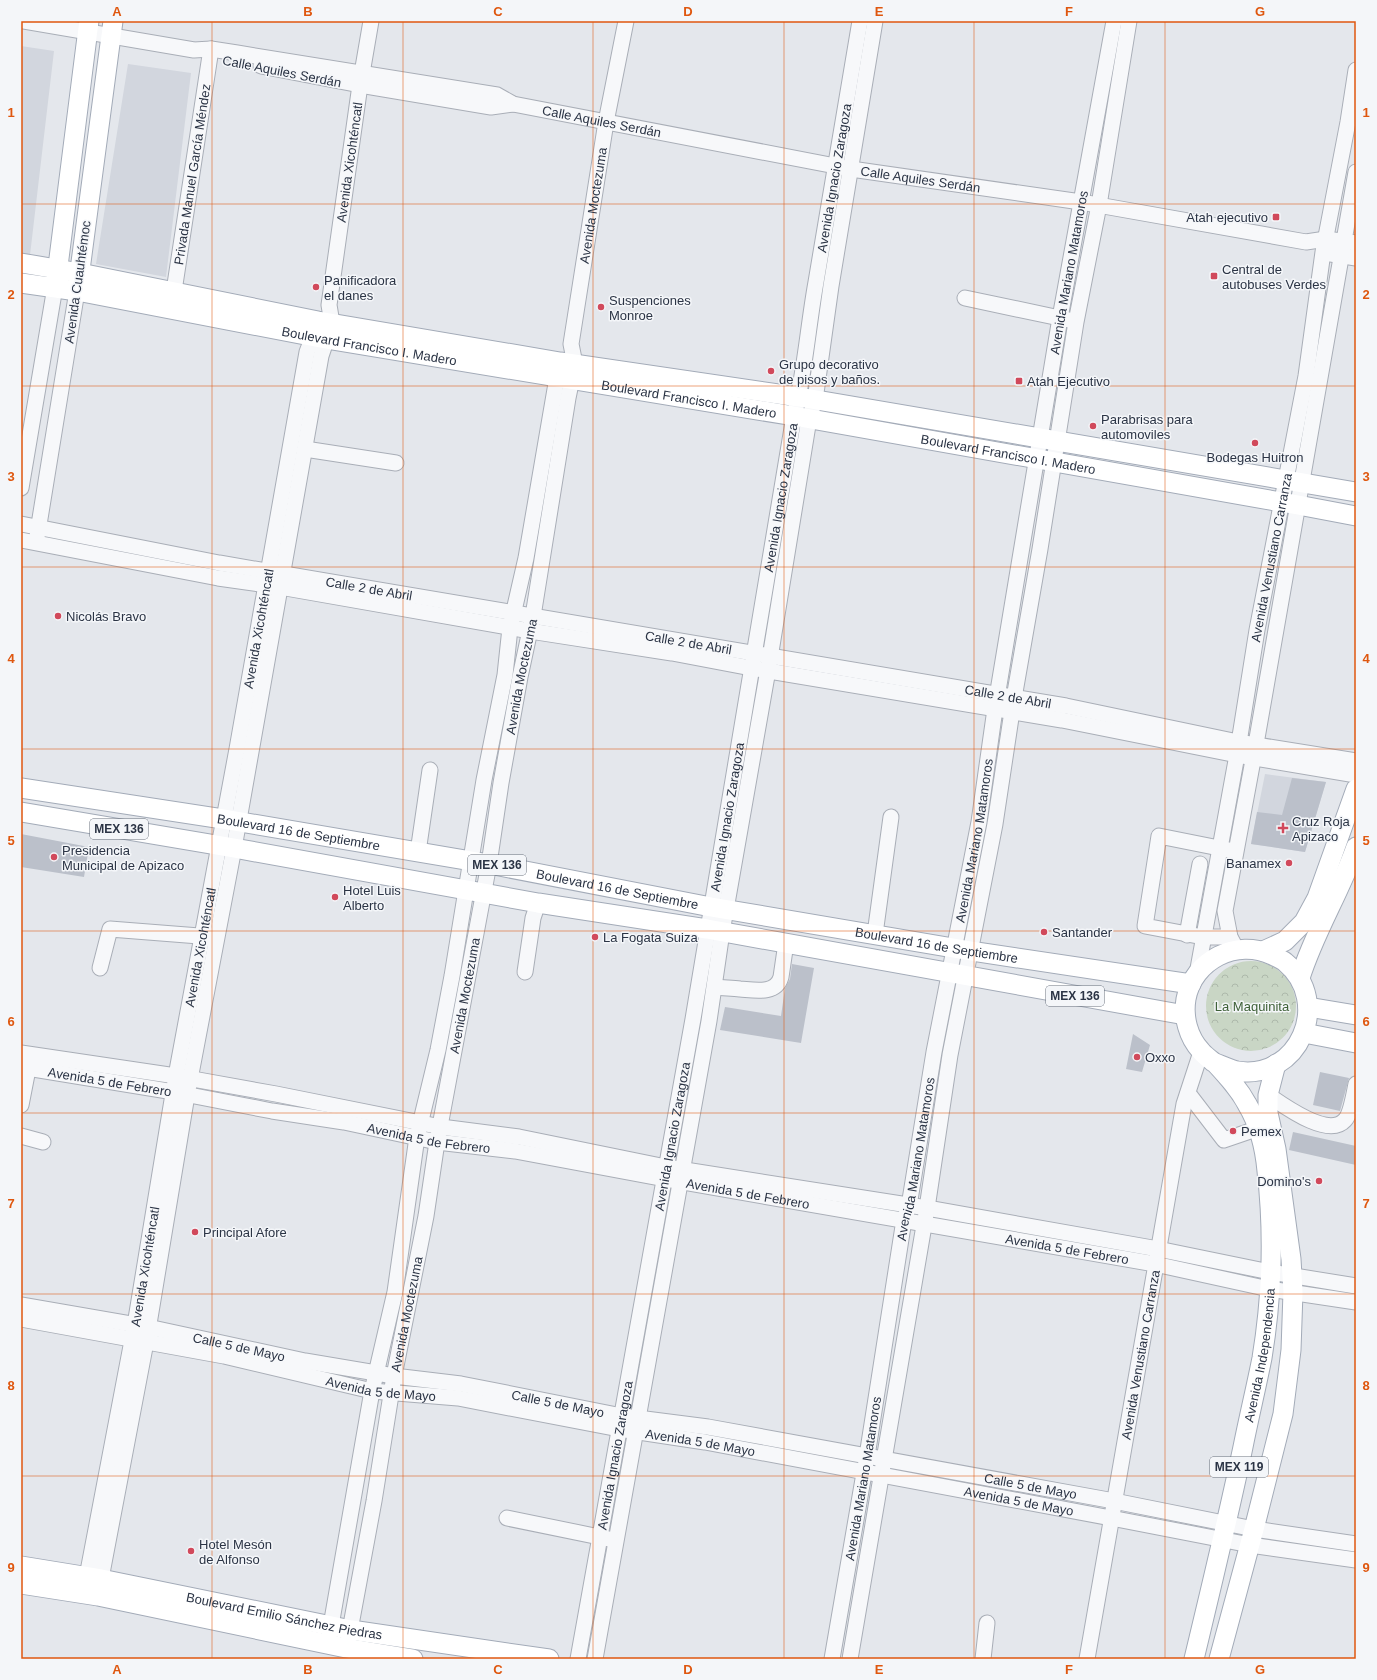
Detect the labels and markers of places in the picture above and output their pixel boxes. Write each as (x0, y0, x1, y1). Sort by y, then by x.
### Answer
place label: Atah ejecutivo (1186, 210, 1268, 225)
marker: Atah ejecutivo (1271, 212, 1281, 222)
place label: Central de autobuses Verdes (1222, 262, 1327, 292)
marker: Central de autobuses Verdes (1209, 271, 1219, 281)
place label: Panificadora el danes (324, 273, 397, 303)
marker: Panificadora el danes (311, 282, 321, 292)
place label: Suspenciones Monroe (609, 293, 691, 323)
marker: Suspenciones Monroe (596, 302, 606, 312)
place label: Grupo decorativo de pisos y baños. (779, 357, 880, 387)
marker: Grupo decorativo de pisos y baños. (766, 366, 776, 376)
place label: Atah Ejecutivo (1027, 374, 1110, 389)
marker: Atah Ejecutivo (1014, 376, 1024, 386)
place label: Parabrisas para automoviles (1101, 412, 1194, 442)
marker: Parabrisas para automoviles (1088, 421, 1098, 431)
marker: Bodegas Huitron (1250, 438, 1260, 448)
place label: Bodegas Huitron (1207, 450, 1303, 465)
place label: Nicolás Bravo (66, 609, 146, 624)
marker: Nicolás Bravo (53, 611, 63, 621)
place label: Cruz Roja Apizaco (1292, 814, 1351, 844)
marker: Cruz Roja Apizaco (1277, 822, 1289, 834)
place label: Presidencia Municipal de Apizaco (62, 843, 184, 873)
marker: Presidencia Municipal de Apizaco (49, 852, 59, 862)
place label: Banamex (1226, 856, 1281, 871)
marker: Banamex (1284, 858, 1294, 868)
place label: Hotel Luis Alberto (343, 883, 401, 913)
marker: Hotel Luis Alberto (330, 892, 340, 902)
place label: Santander (1052, 925, 1113, 940)
marker: Santander (1039, 927, 1049, 937)
place label: La Fogata Suiza (603, 930, 698, 945)
marker: La Fogata Suiza (590, 932, 600, 942)
place label: Oxxo (1145, 1050, 1175, 1065)
marker: Oxxo (1132, 1052, 1142, 1062)
place label: Pemex (1241, 1124, 1282, 1139)
marker: Pemex (1228, 1126, 1238, 1136)
place label: Domino's (1257, 1174, 1311, 1189)
marker: Domino's (1314, 1176, 1324, 1186)
place label: Principal Afore (203, 1225, 287, 1240)
marker: Principal Afore (190, 1227, 200, 1237)
place label: Hotel Mesón de Alfonso (199, 1537, 272, 1567)
marker: Hotel Mesón de Alfonso (186, 1546, 196, 1556)

